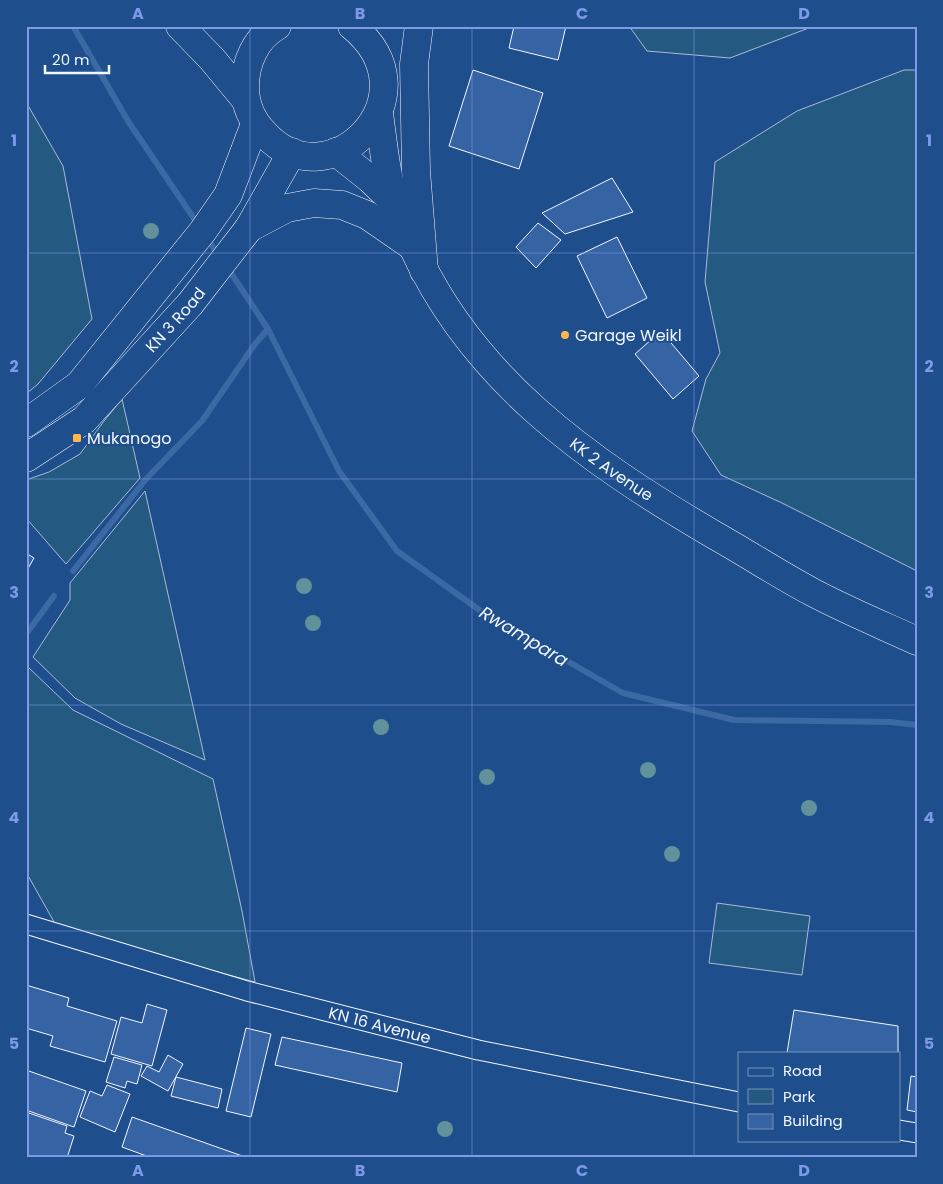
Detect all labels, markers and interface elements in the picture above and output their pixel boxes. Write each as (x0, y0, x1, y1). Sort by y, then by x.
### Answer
text: A (132, 2, 144, 25)
text: B (355, 2, 365, 25)
text: C (576, 2, 588, 25)
text: D (798, 2, 810, 25)
scale bar (45, 42, 109, 74)
text: 20 m (52, 49, 90, 70)
text: 1 (11, 129, 17, 152)
text: 1 (926, 129, 932, 152)
street label: KN 3 Road (140, 282, 211, 357)
place label: Garage Weikl (575, 324, 682, 347)
marker: Garage Weikl (559, 329, 571, 341)
text: 2 (9, 355, 19, 378)
text: 2 (924, 355, 934, 378)
place label: Mukanogo (87, 427, 172, 450)
marker: Mukanogo (71, 432, 83, 444)
street label: KK 2 Avenue (565, 432, 658, 506)
text: 3 (9, 581, 19, 604)
text: 3 (924, 581, 934, 604)
water label: Rwampara (475, 600, 573, 672)
text: 4 (9, 806, 20, 829)
text: 4 (924, 806, 935, 829)
street label: KN 16 Avenue (326, 1001, 434, 1049)
text: 5 (9, 1032, 19, 1055)
text: 5 (924, 1032, 934, 1055)
legend (738, 1052, 900, 1142)
text: Road (783, 1060, 822, 1081)
text: Park (783, 1086, 815, 1107)
text: Building (783, 1110, 843, 1131)
text: A (132, 1159, 144, 1182)
text: B (355, 1159, 365, 1182)
text: C (576, 1159, 588, 1182)
text: D (798, 1159, 810, 1182)

